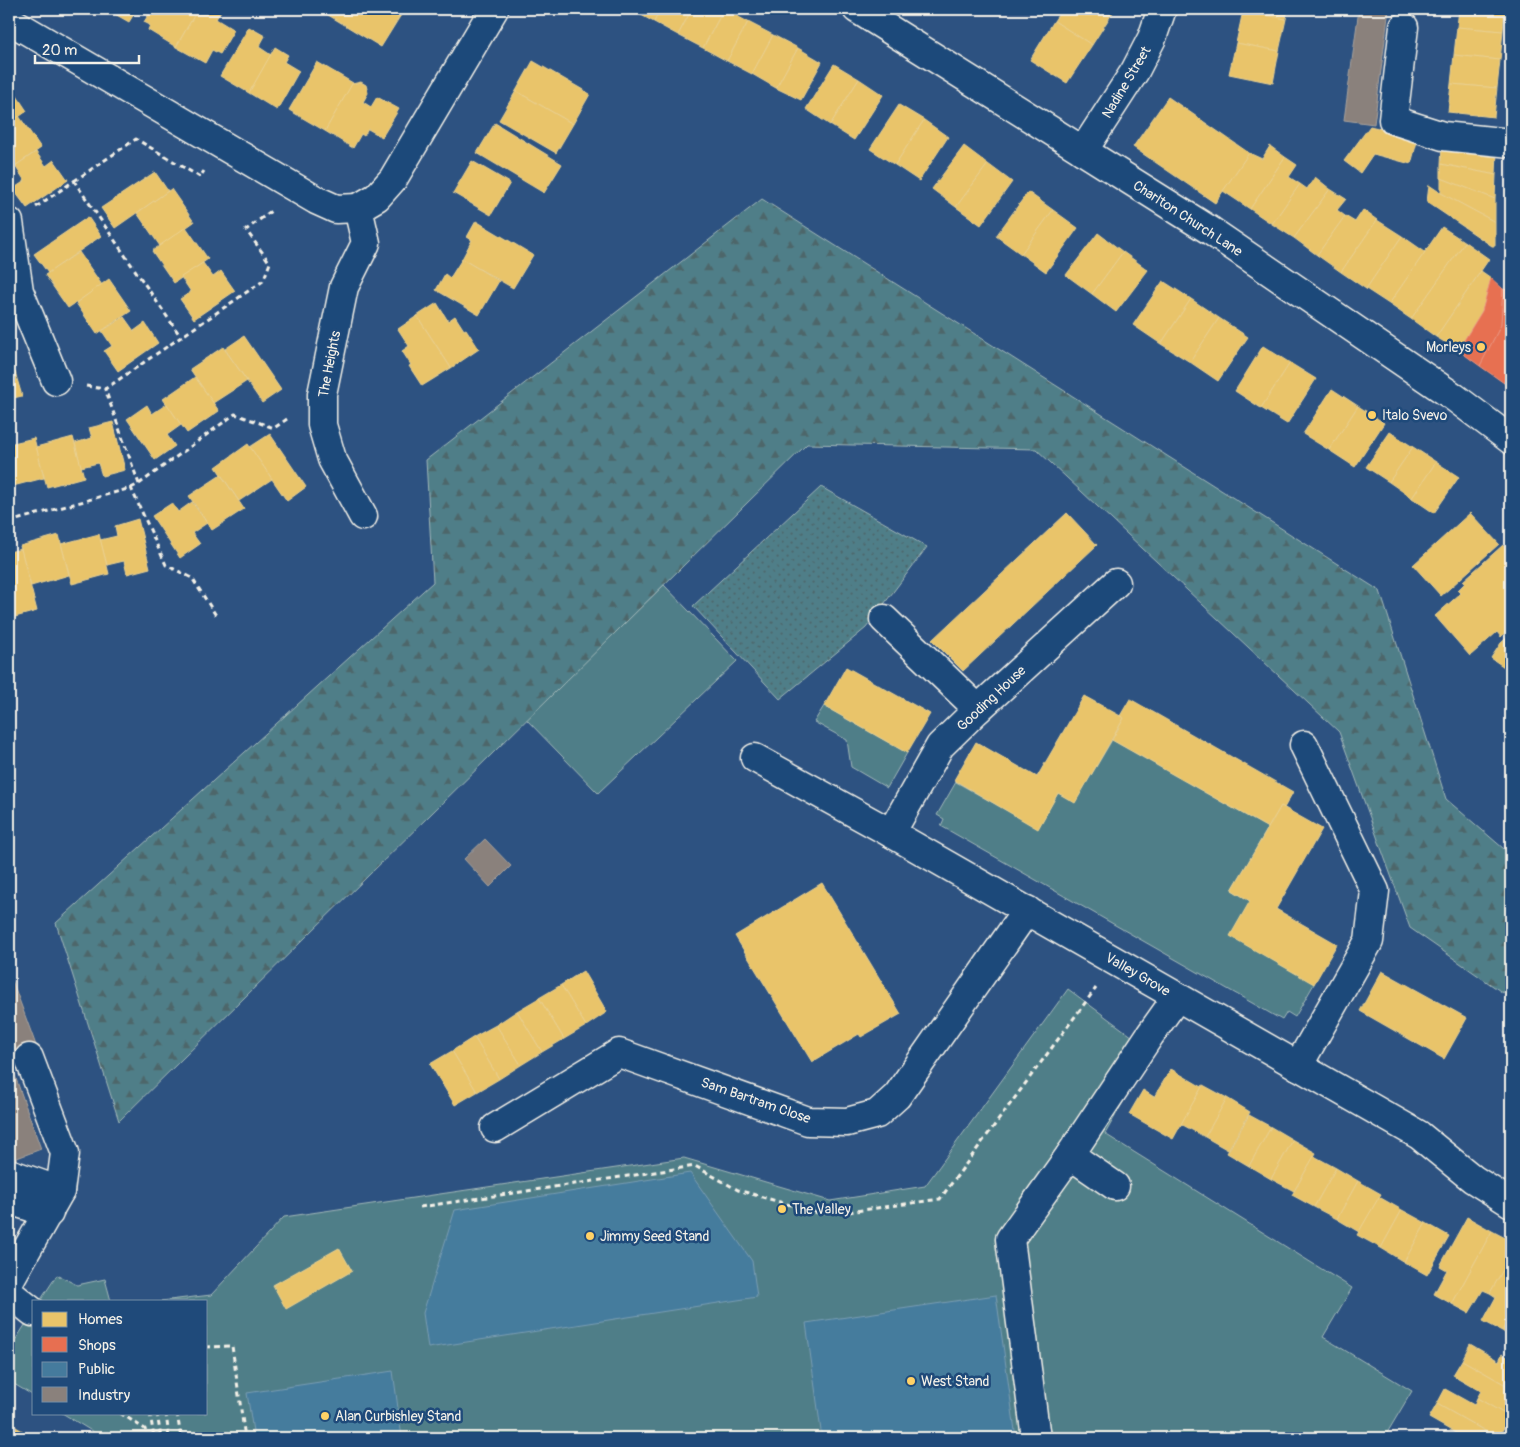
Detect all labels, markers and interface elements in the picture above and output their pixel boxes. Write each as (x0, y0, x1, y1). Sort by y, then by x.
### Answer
scale bar (35, 32, 139, 64)
text: 20 m (42, 41, 77, 60)
street label: Nadine Street (1098, 43, 1155, 121)
street label: Charlton Church Lane (1130, 177, 1246, 260)
street label: The Heights (315, 329, 344, 399)
place label: Morleys (1426, 339, 1472, 356)
marker: Morleys (1475, 341, 1487, 353)
place label: Italo Svevo (1382, 407, 1448, 424)
marker: Italo Svevo (1366, 409, 1378, 421)
street label: Gooding House (953, 662, 1029, 735)
street label: Valley Grove (1102, 949, 1173, 1000)
street label: Sam Bartram Close (699, 1074, 813, 1127)
place label: The Valley (792, 1201, 851, 1218)
marker: The Valley (776, 1203, 788, 1215)
place label: Jimmy Seed Stand (600, 1228, 709, 1245)
marker: Jimmy Seed Stand (584, 1230, 596, 1242)
legend (32, 1300, 208, 1414)
text: Homes (78, 1310, 123, 1329)
text: Shops (78, 1336, 116, 1355)
text: Public (78, 1360, 115, 1379)
place label: West Stand (921, 1373, 990, 1390)
marker: West Stand (905, 1375, 917, 1387)
text: Industry (78, 1386, 131, 1405)
place label: Alan Curbishley Stand (335, 1408, 461, 1425)
marker: Alan Curbishley Stand (319, 1410, 331, 1422)

